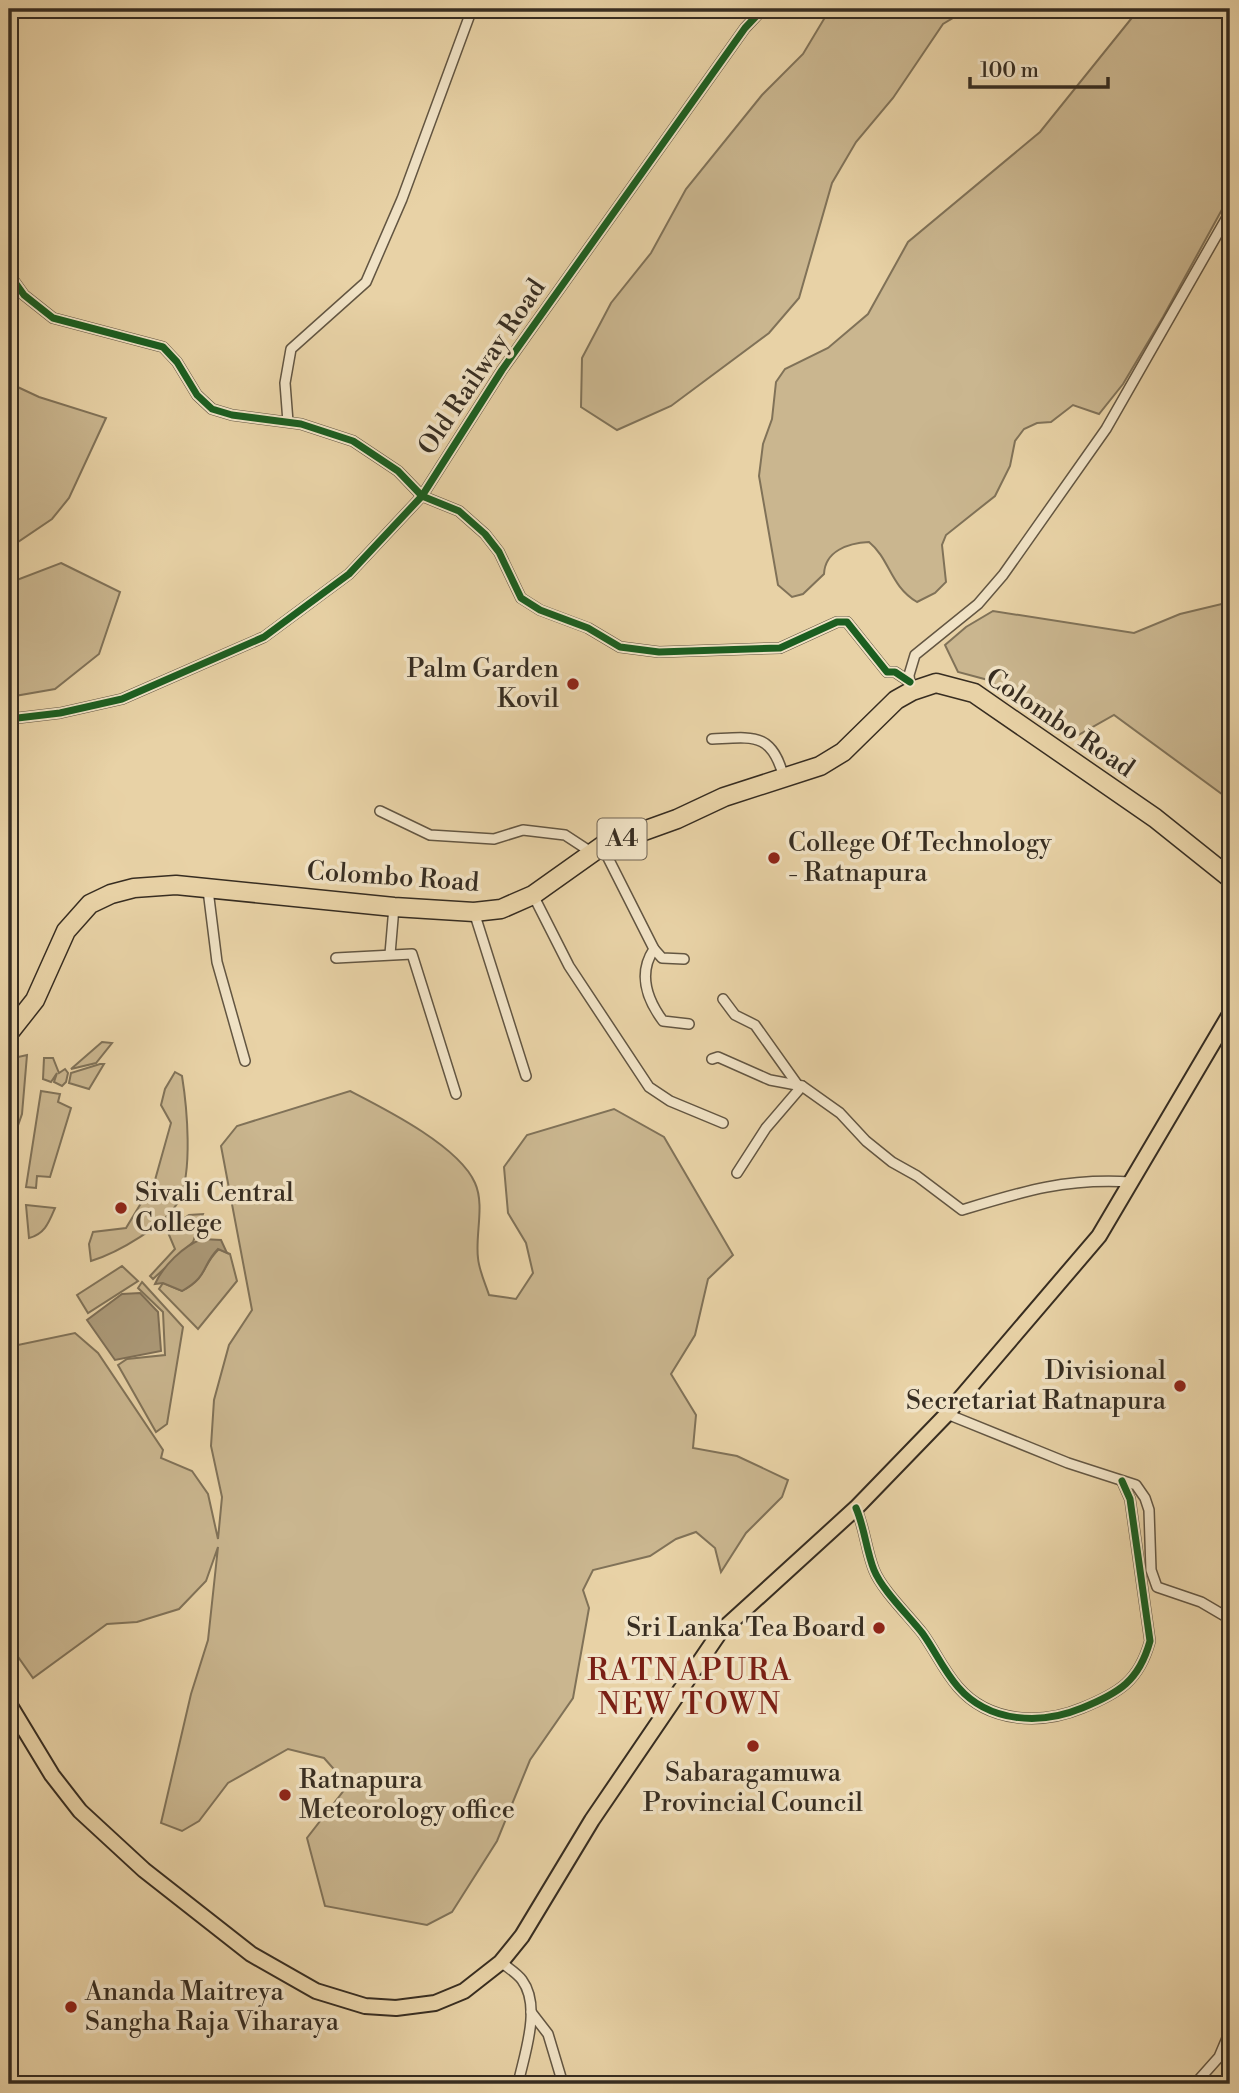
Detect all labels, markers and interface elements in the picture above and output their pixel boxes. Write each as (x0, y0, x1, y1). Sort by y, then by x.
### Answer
scale bar (970, 46, 1108, 90)
text: 100 m (980, 58, 1039, 84)
street label: Old Railway Road (411, 273, 553, 461)
place label: Palm Garden Kovil (407, 653, 559, 715)
street label: Colombo Road (979, 661, 1141, 785)
marker: Palm Garden Kovil (565, 676, 581, 692)
road number: A4 (598, 818, 646, 860)
place label: College Of Technology - Ratnapura (788, 827, 1052, 889)
marker: College Of Technology - Ratnapura (766, 850, 782, 866)
street label: Colombo Road (306, 855, 480, 899)
place label: Sivali Central College (135, 1177, 294, 1239)
marker: Sivali Central College (113, 1200, 129, 1216)
place label: Divisional Secretariat Ratnapura (906, 1355, 1167, 1417)
marker: Divisional Secretariat Ratnapura (1172, 1378, 1188, 1394)
place label: Sri Lanka Tea Board (626, 1612, 865, 1644)
marker: Sri Lanka Tea Board (871, 1620, 887, 1636)
district label: RATNAPURA NEW TOWN (587, 1652, 793, 1724)
marker: Sabaragamuwa Provincial Council (745, 1738, 761, 1754)
place label: Sabaragamuwa Provincial Council (643, 1757, 863, 1819)
place label: Ratnapura Meteorology office (299, 1764, 515, 1826)
marker: Ratnapura Meteorology office (277, 1787, 293, 1803)
place label: Ananda Maitreya Sangha Raja Viharaya (84, 1976, 340, 2038)
marker: Ananda Maitreya Sangha Raja Viharaya (63, 1999, 79, 2015)

